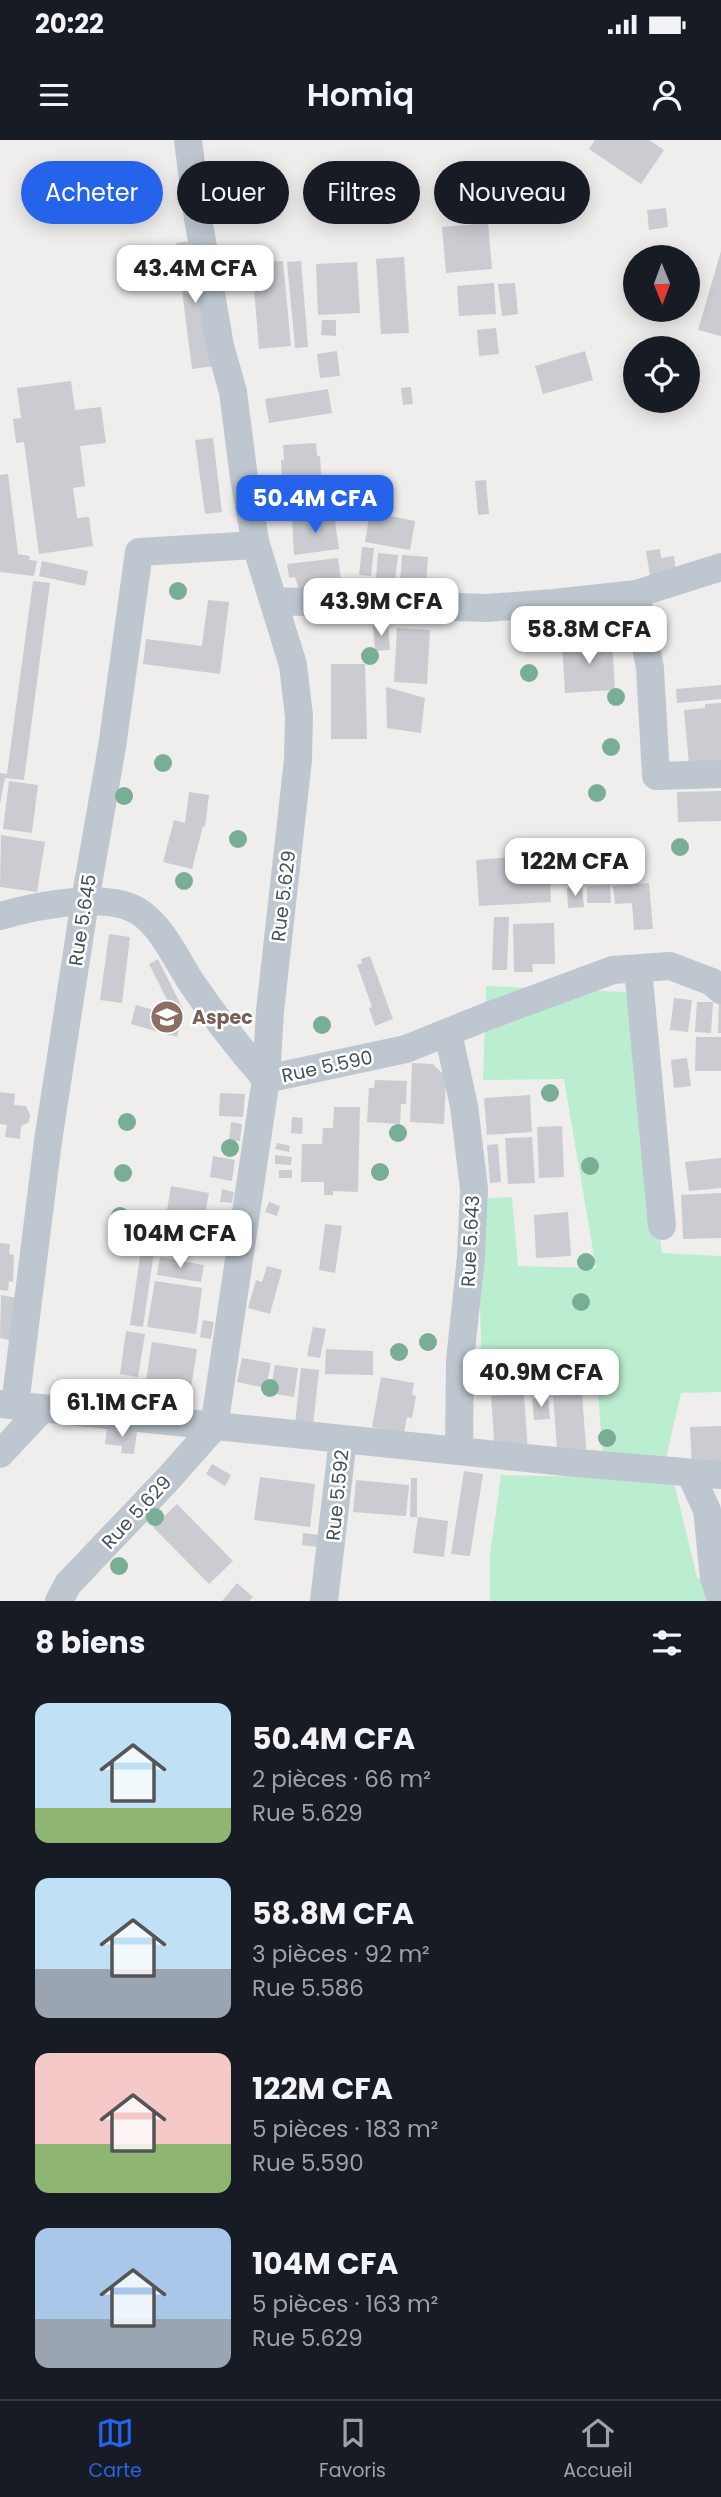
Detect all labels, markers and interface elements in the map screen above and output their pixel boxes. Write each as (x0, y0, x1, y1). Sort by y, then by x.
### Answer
text: 20:22 (35, 6, 104, 42)
text: Homiq (307, 72, 414, 117)
icon: menu (35, 76, 73, 114)
icon: person (648, 76, 686, 114)
chip: Acheter (21, 161, 163, 224)
chip: Louer (177, 161, 289, 224)
chip: Filtres (303, 161, 420, 224)
chip: Nouveau (434, 161, 590, 224)
north arrow (623, 245, 700, 322)
map controls (623, 245, 700, 413)
pin: 43.4M CFA (115, 246, 275, 305)
text: 43.4M CFA (133, 252, 257, 284)
button: locate (623, 336, 700, 413)
pin: 50.4M CFA (235, 476, 395, 535)
text: 50.4M CFA (252, 482, 378, 514)
pin: 43.9M CFA (301, 578, 461, 638)
text: 43.9M CFA (319, 585, 443, 617)
pin: 58.8M CFA (509, 606, 669, 666)
text: 58.8M CFA (527, 613, 651, 645)
pin: 122M CFA (503, 838, 647, 898)
text: 122M CFA (521, 845, 629, 877)
street label: Rue 5.629 (265, 849, 302, 943)
street label: Rue 5.645 (62, 872, 103, 968)
school or university icon: Aspec (148, 998, 186, 1036)
place label: Aspec (192, 1004, 253, 1031)
street label: Rue 5.590 (279, 1044, 375, 1089)
street label: Rue 5.643 (455, 1195, 486, 1288)
pin: 104M CFA (108, 1210, 252, 1270)
text: 104M CFA (124, 1217, 236, 1249)
pin: 40.9M CFA (461, 1350, 621, 1409)
text: 40.9M CFA (479, 1356, 603, 1388)
pin: 61.1M CFA (42, 1380, 202, 1439)
text: 61.1M CFA (66, 1386, 178, 1418)
street label: Rue 5.592 (319, 1448, 356, 1542)
street label: Rue 5.629 (95, 1470, 177, 1555)
text: 8 biens (35, 1621, 145, 1664)
icon: filters (648, 1624, 686, 1662)
text: 50.4M CFA (252, 1717, 415, 1760)
icon: home (91, 1731, 175, 1815)
text: 2 pièces · 66 m² (252, 1763, 431, 1795)
text: Rue 5.629 (252, 1797, 363, 1829)
text: 58.8M CFA (252, 1892, 414, 1935)
icon: home (91, 1906, 175, 1990)
text: 3 pièces · 92 m² (252, 1938, 430, 1970)
text: Rue 5.586 (252, 1972, 364, 2004)
text: 122M CFA (252, 2067, 393, 2110)
icon: home (91, 2081, 175, 2165)
text: 5 pièces · 183 m² (252, 2113, 438, 2145)
text: Rue 5.590 (252, 2147, 364, 2179)
text: 104M CFA (252, 2242, 398, 2285)
icon: home (91, 2256, 175, 2340)
text: 5 pièces · 163 m² (252, 2288, 438, 2320)
text: Rue 5.629 (252, 2322, 363, 2354)
tab: Carte (89, 2414, 142, 2485)
tab: Favoris (319, 2414, 386, 2485)
tab: Accueil (563, 2414, 632, 2485)

